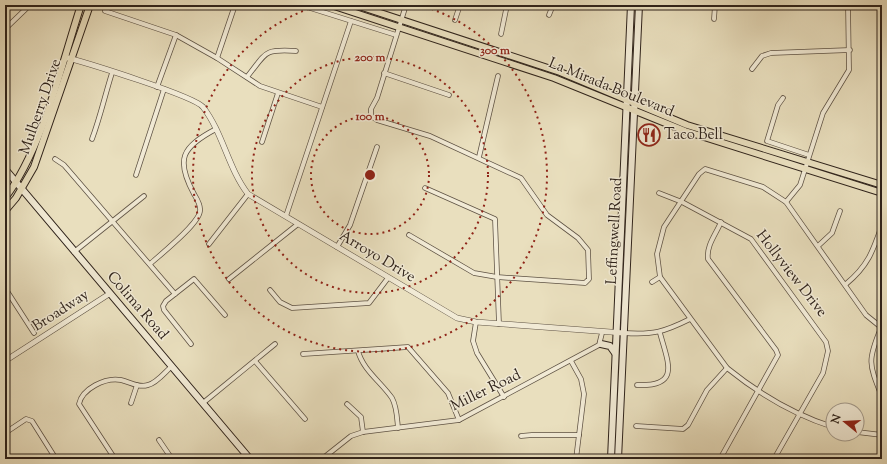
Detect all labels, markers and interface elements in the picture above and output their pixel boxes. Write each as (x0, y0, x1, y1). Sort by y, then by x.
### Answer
text: 300 m (480, 42, 510, 60)
text: 200 m (355, 49, 385, 67)
street label: La Mirada Boulevard (545, 53, 677, 123)
street label: Mulberry Drive (15, 56, 67, 158)
text: 100 m (354, 108, 385, 126)
restaurant icon: Taco Bell (636, 122, 662, 148)
place label: Taco Bell (664, 125, 723, 146)
centre of rings (363, 168, 377, 182)
street label: Leffingwell Road (602, 176, 628, 285)
street label: Arroyo Drive (335, 226, 419, 288)
street label: Hollyview Drive (750, 226, 832, 322)
street label: Colima Road (101, 267, 173, 345)
street label: Broadway (29, 285, 94, 337)
street label: Miller Road (447, 365, 525, 417)
north arrow (825, 402, 865, 442)
text: N (827, 412, 845, 427)

